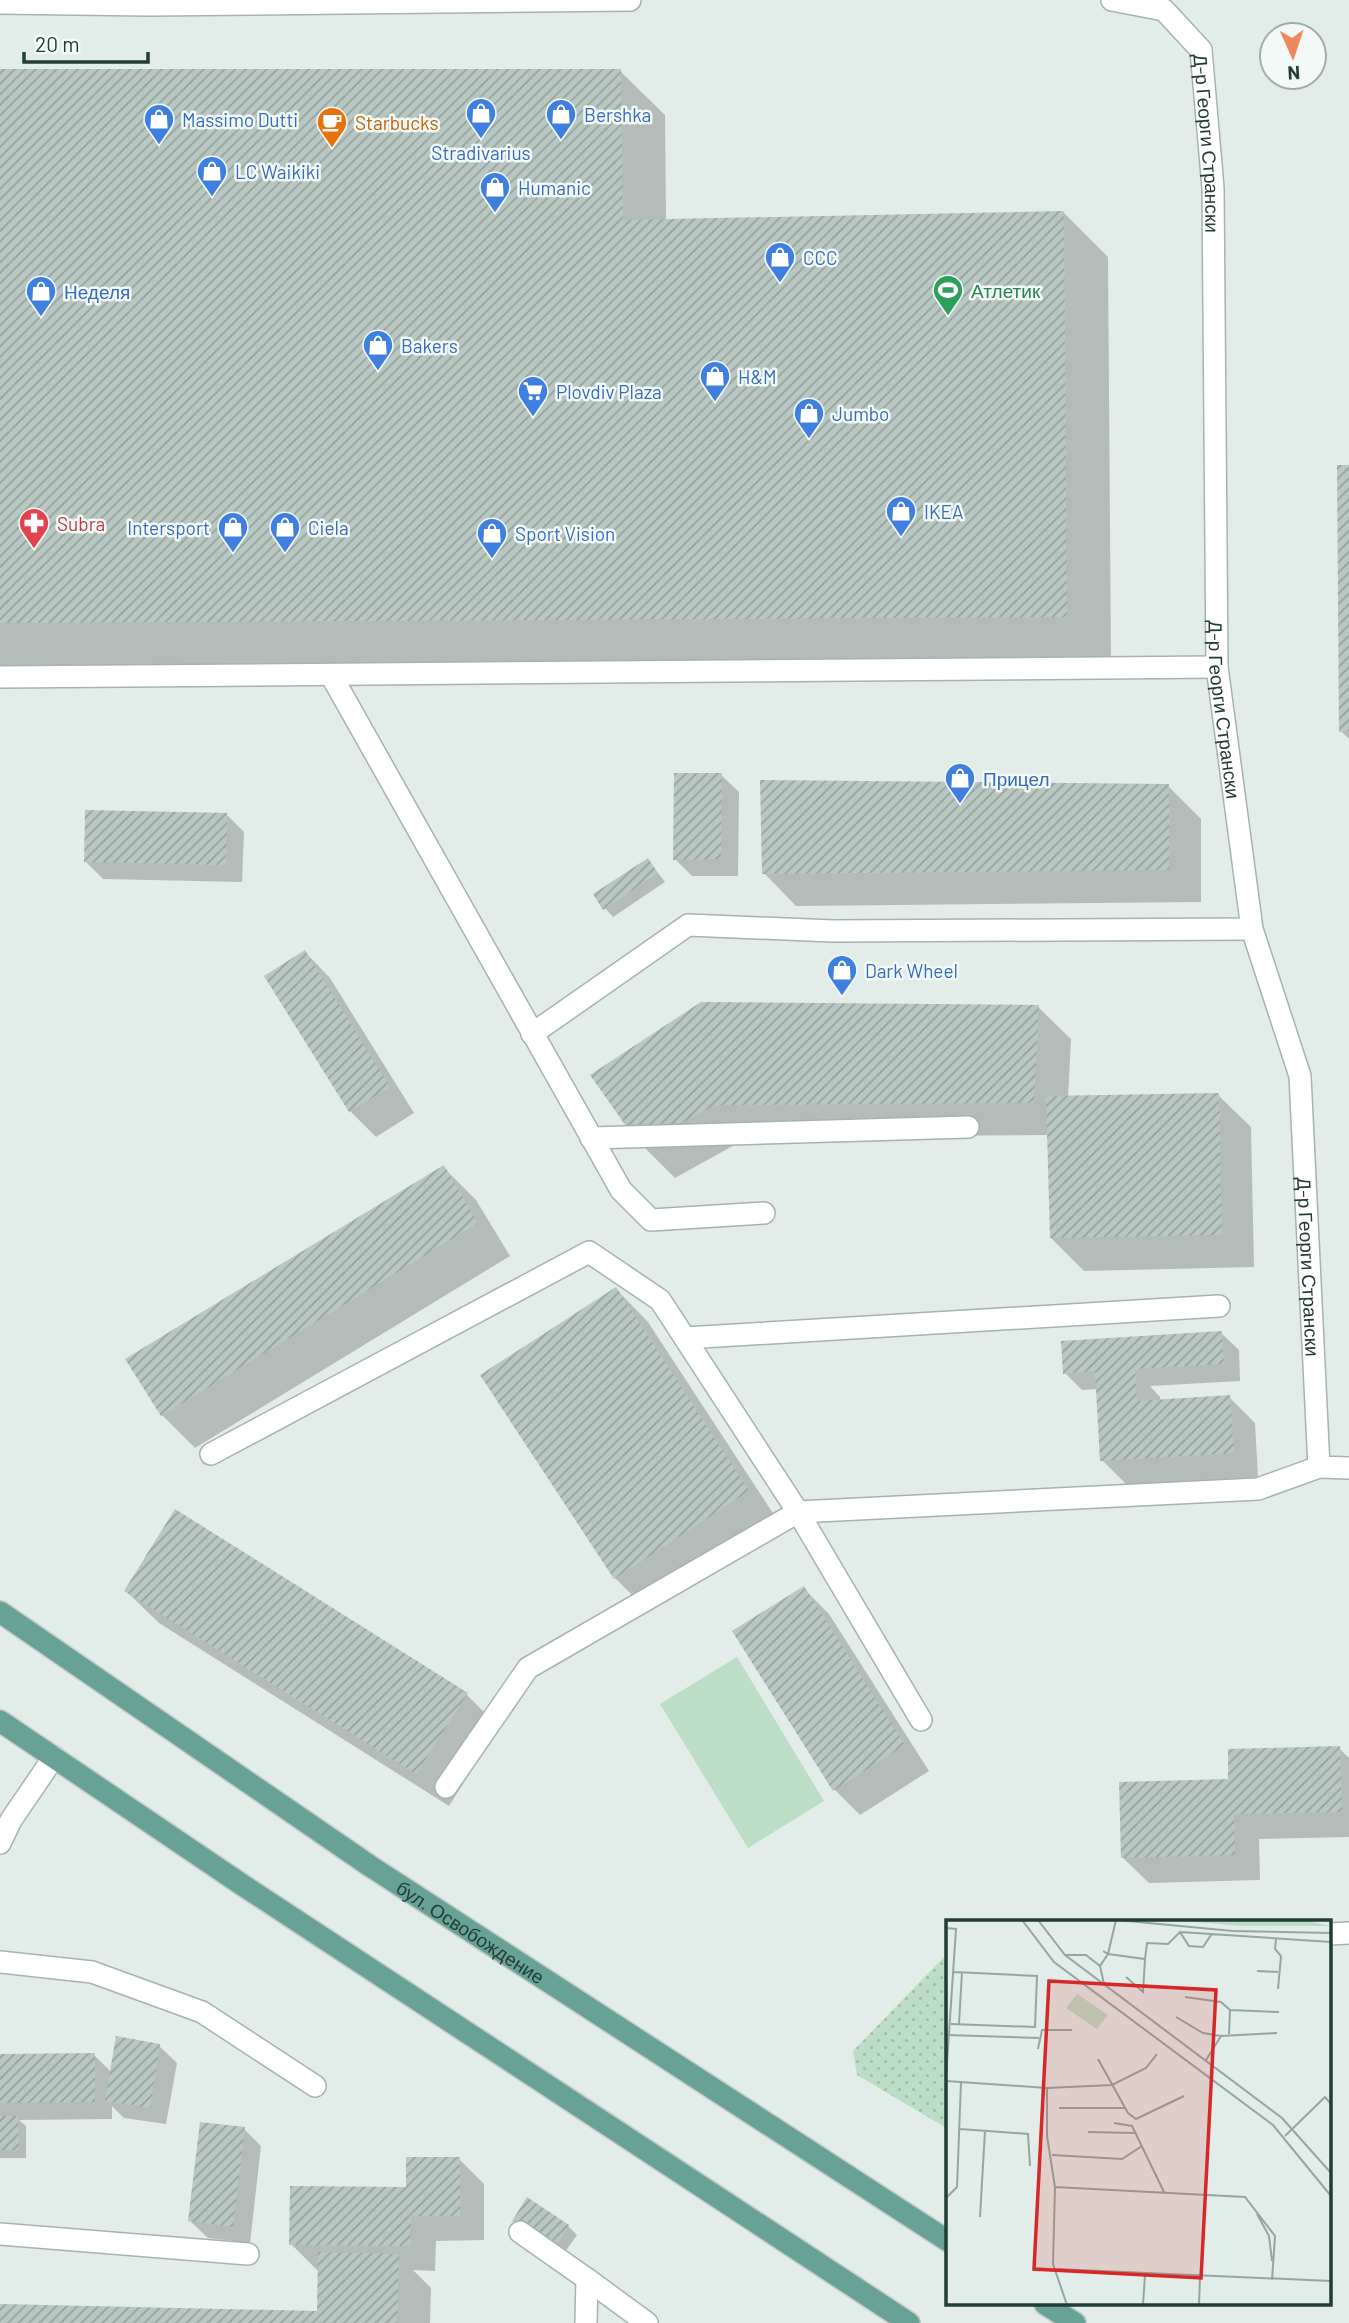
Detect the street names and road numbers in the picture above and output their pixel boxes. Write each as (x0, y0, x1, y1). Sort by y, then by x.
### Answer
street label: Д-р Георги Странски (1190, 53, 1225, 233)
street label: Д-р Георги Странски (1205, 620, 1246, 800)
street label: Д-р Георги Странски (1293, 1177, 1325, 1357)
street label: бул. Освобождение (392, 1875, 549, 1988)

